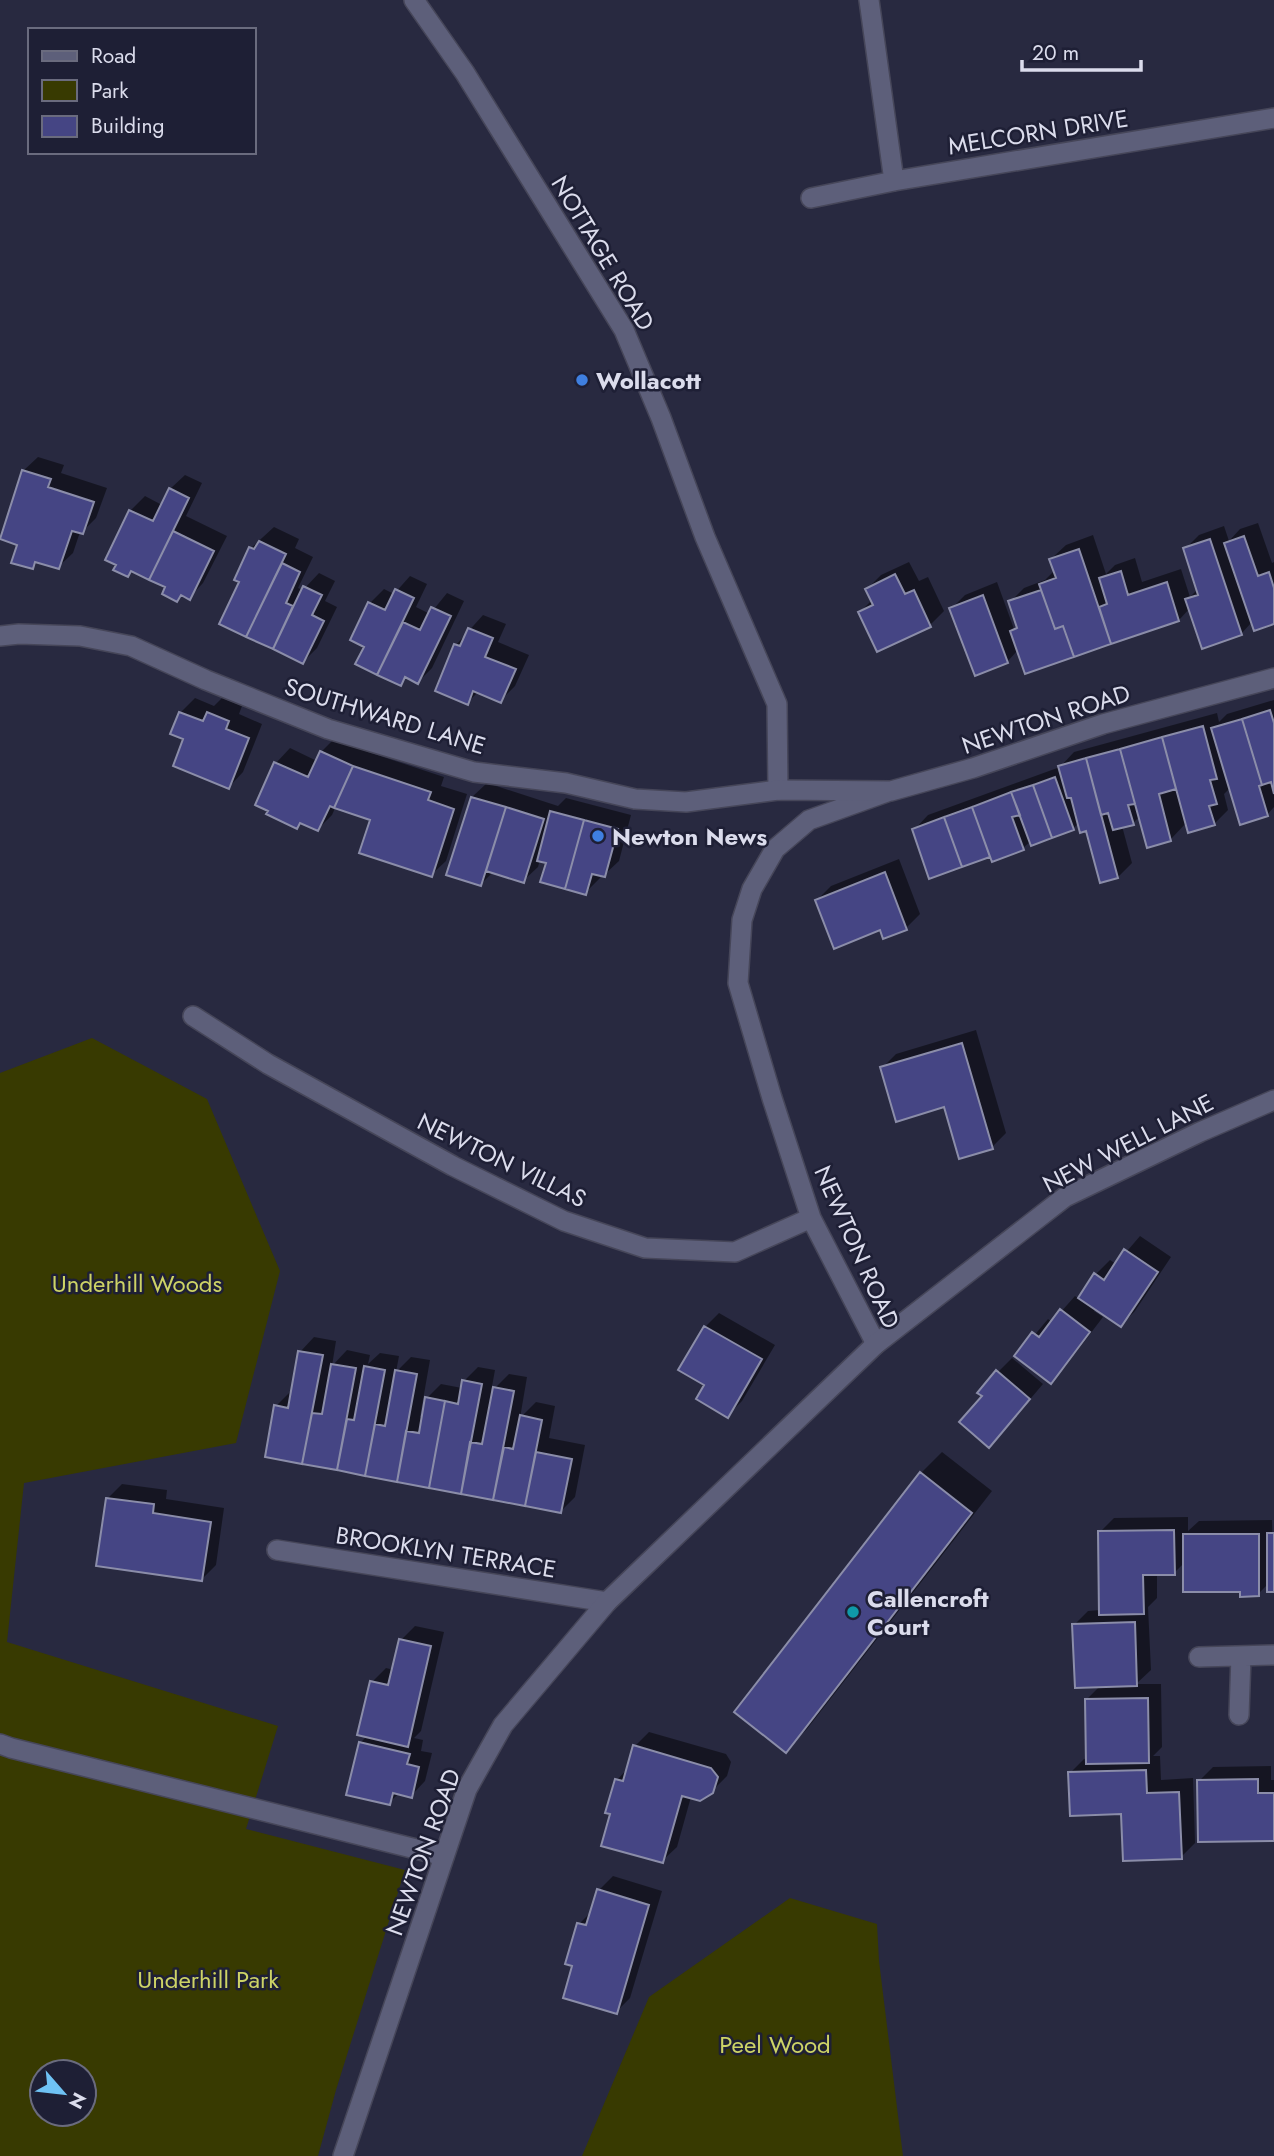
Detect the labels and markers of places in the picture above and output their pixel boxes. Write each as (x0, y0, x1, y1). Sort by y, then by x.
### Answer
place label: Wollacott (596, 363, 701, 398)
marker: Wollacott (574, 372, 590, 388)
place label: Newton News (612, 819, 767, 854)
marker: Newton News (590, 828, 606, 844)
place label: Callencroft Court (867, 1581, 989, 1644)
marker: Callencroft Court (845, 1604, 861, 1620)

